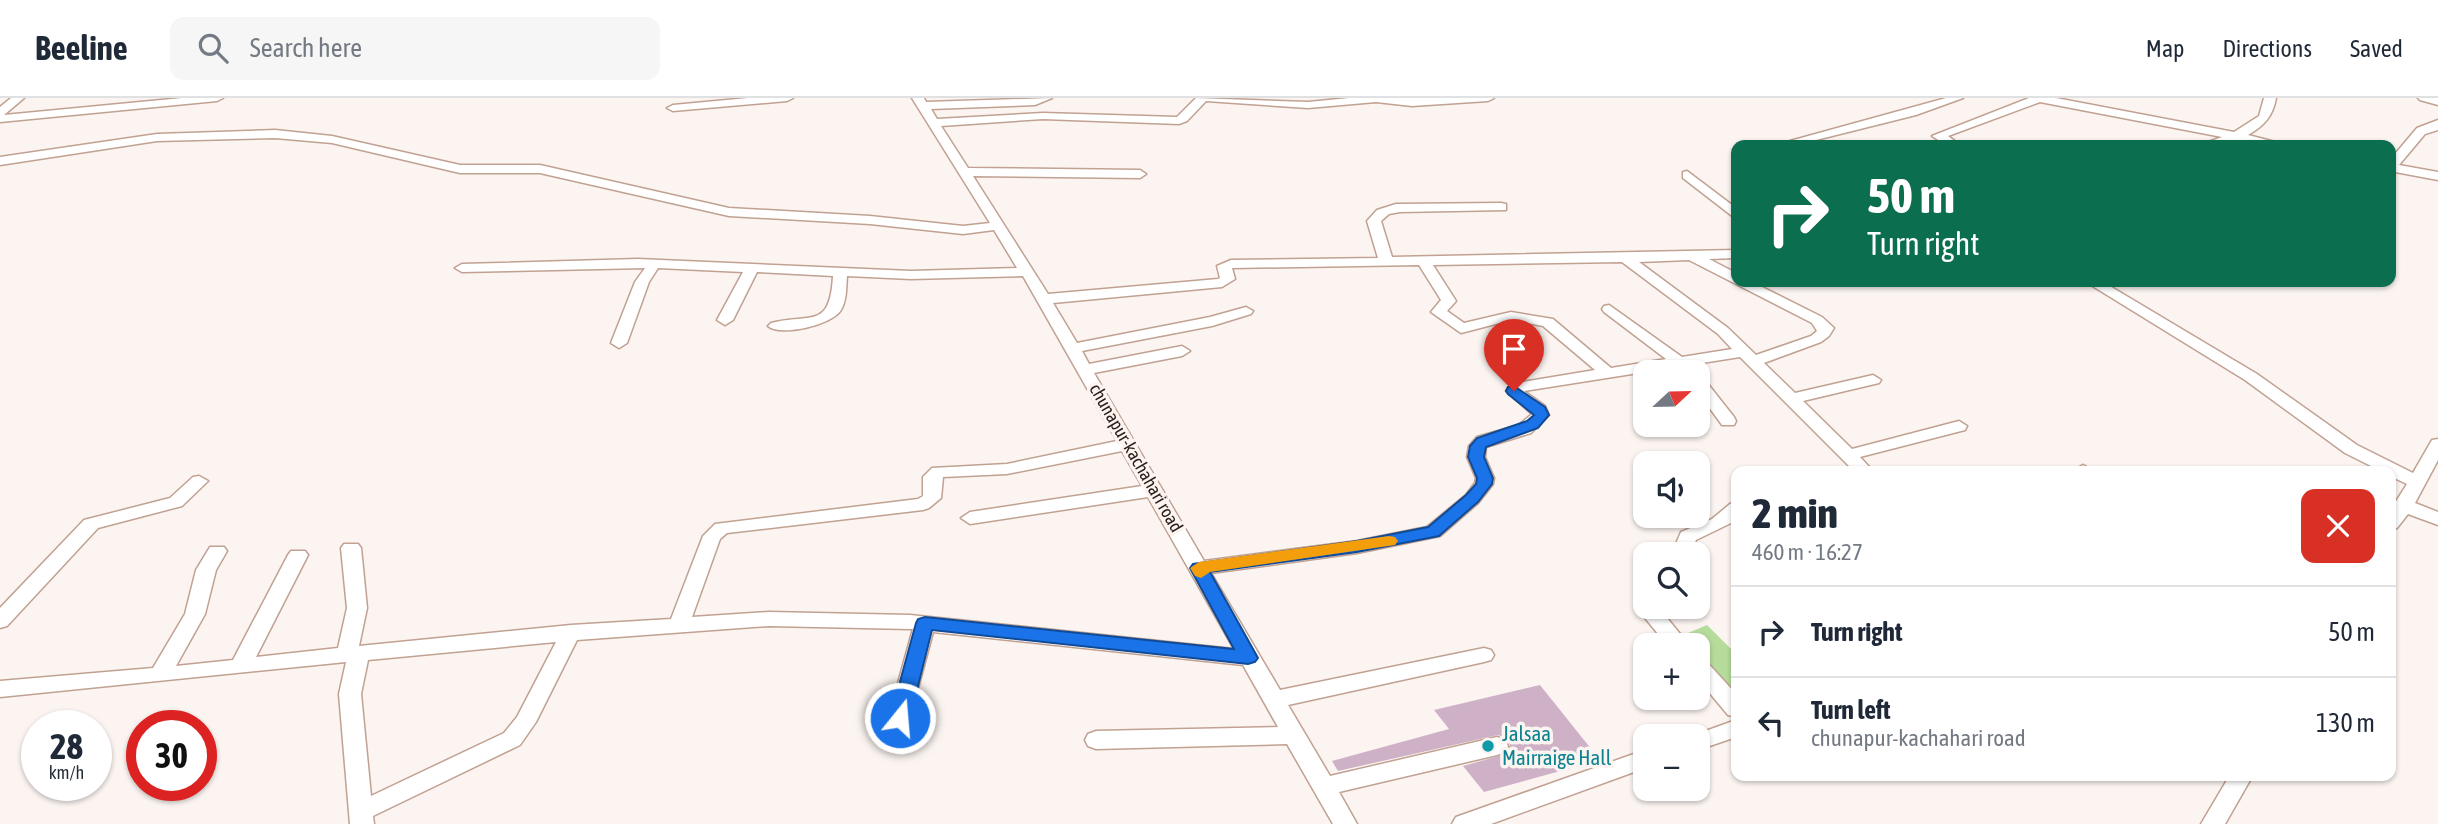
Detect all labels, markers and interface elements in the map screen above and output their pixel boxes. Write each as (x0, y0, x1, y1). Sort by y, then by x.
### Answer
search box (170, 17, 660, 80)
text: Beeline (35, 29, 128, 67)
icon: search (194, 29, 232, 67)
text: Search here (250, 33, 362, 63)
text: Map (2146, 35, 2184, 62)
text: Directions (2222, 35, 2312, 62)
text: Saved (2350, 35, 2403, 62)
text: 50 m (1867, 167, 1955, 223)
icon: right (1752, 168, 1843, 259)
text: Turn right (1867, 225, 1980, 262)
pin (1484, 319, 1544, 391)
icon: arrive (1495, 330, 1533, 368)
north arrow (1633, 360, 1710, 438)
map controls (1633, 360, 1710, 801)
street label: chunapur-kachahari road (1085, 380, 1188, 536)
button: sound (1633, 451, 1710, 528)
text: 2 min (1752, 489, 1838, 537)
button: close (2301, 489, 2375, 563)
text: 460 m · 16:27 (1752, 539, 1863, 565)
button: search (1633, 542, 1710, 619)
icon: right (1752, 613, 1790, 651)
text: Turn right (1811, 617, 1902, 647)
text: 50 m (2328, 617, 2375, 647)
button: + (1633, 633, 1710, 710)
position arrow (863, 681, 937, 755)
text: Turn left (1811, 695, 1891, 725)
icon: left (1752, 704, 1790, 742)
text: 130 m (2316, 708, 2375, 738)
speed limit sign: 30 (126, 710, 217, 801)
place label: Jalsaa Mairraige Hall (1502, 721, 1612, 769)
button: − (1633, 724, 1710, 801)
text: chunapur-kachahari road (1811, 725, 2026, 751)
text: 28 (50, 726, 83, 766)
marker: Jalsaa Mairraige Hall (1480, 738, 1496, 754)
text: km/h (49, 762, 84, 783)

